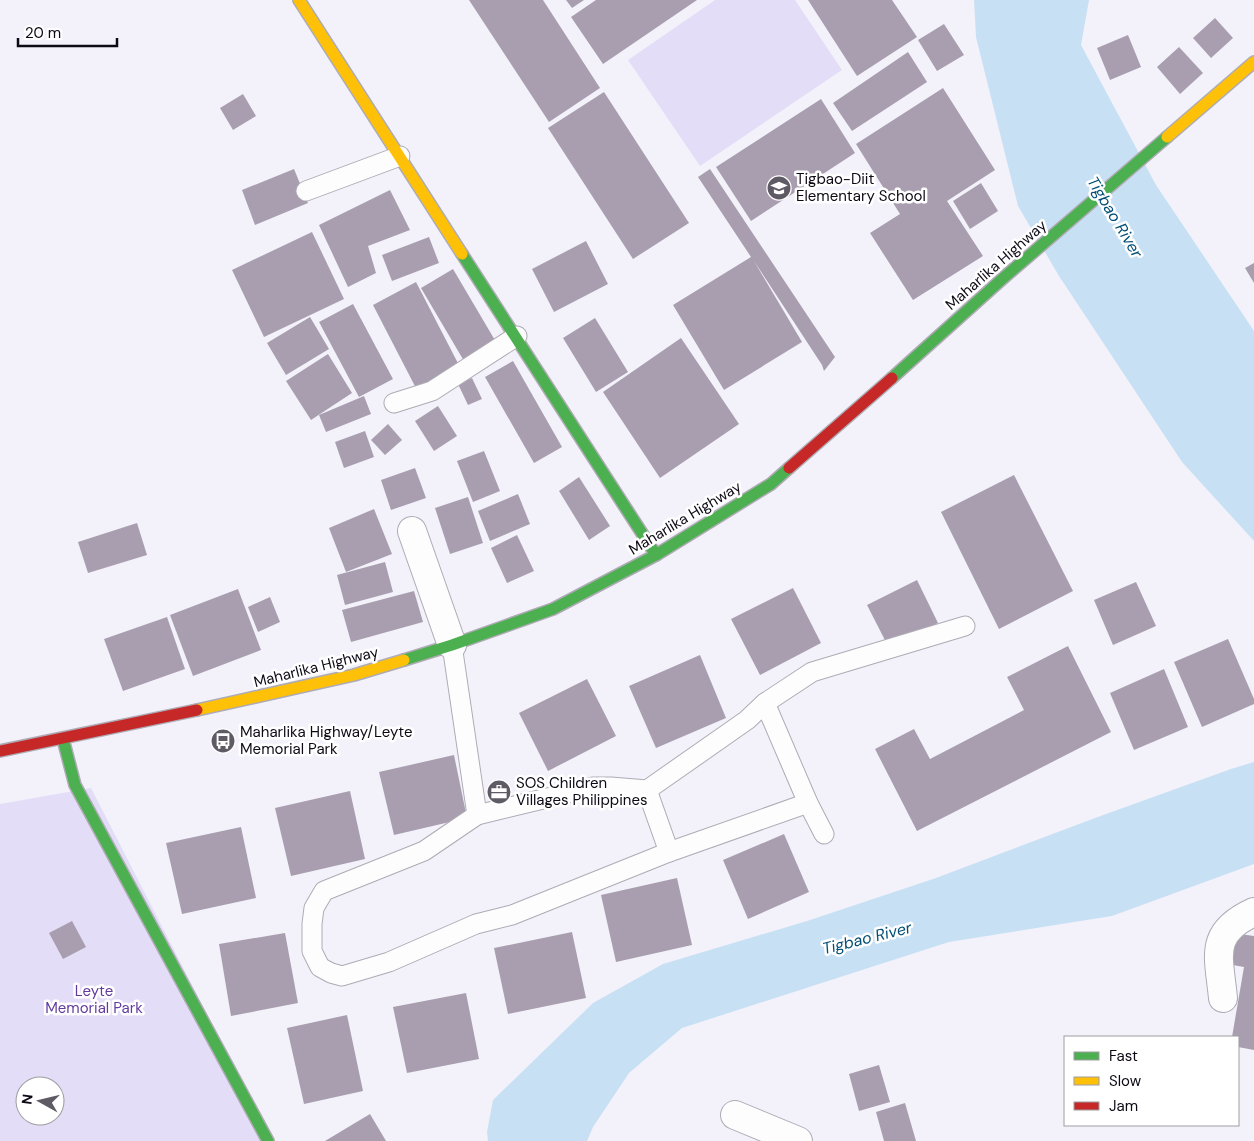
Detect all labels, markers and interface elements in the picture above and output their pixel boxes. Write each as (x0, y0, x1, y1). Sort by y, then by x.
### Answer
scale bar (18, 15, 116, 47)
text: 20 m (25, 23, 61, 43)
place label: Tigbao-Diit Elementary School (796, 169, 926, 206)
water label: Tigbao River (1083, 172, 1148, 262)
school or university icon: Tigbao-Diit Elementary School (766, 175, 792, 201)
street label: Maharlika Highway (941, 215, 1051, 315)
street label: Maharlika Highway (625, 476, 746, 560)
street label: Maharlika Highway (251, 642, 381, 692)
place label: Maharlika Highway/Leyte Memorial Park (240, 722, 412, 759)
bus stop icon: Maharlika Highway/Leyte Memorial Park (210, 728, 236, 754)
place label: SOS Children Villages Philippines (516, 773, 648, 810)
office icon: SOS Children Villages Philippines (486, 779, 512, 805)
water label: Tigbao River (820, 917, 915, 959)
park label: Leyte Memorial Park (45, 981, 143, 1018)
legend (1064, 1036, 1239, 1126)
text: Fast (1109, 1046, 1138, 1066)
text: Slow (1109, 1071, 1142, 1091)
north arrow (15, 1076, 65, 1126)
text: N (18, 1093, 37, 1106)
text: Jam (1109, 1096, 1138, 1116)

